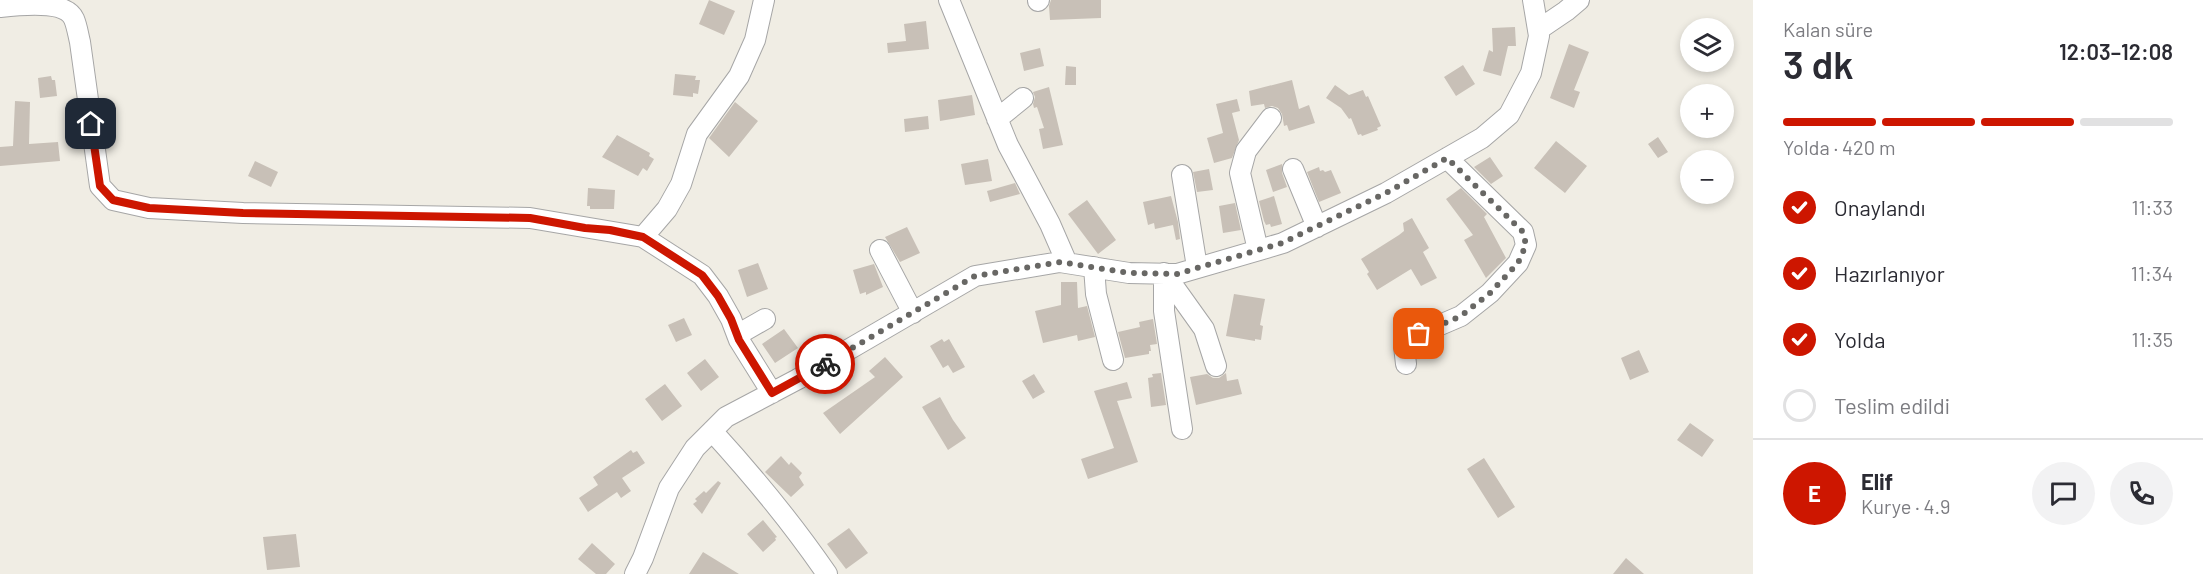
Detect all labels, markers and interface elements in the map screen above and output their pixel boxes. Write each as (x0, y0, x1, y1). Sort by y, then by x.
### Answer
text: Kalan süre (1783, 17, 1873, 41)
map controls (1680, 18, 1734, 204)
button: layers (1680, 18, 1734, 72)
text: 12:03–12:08 (2059, 38, 2173, 64)
text: 3 dk (1783, 40, 1854, 87)
button: + (1680, 84, 1734, 138)
pin (65, 98, 116, 149)
icon: home (74, 107, 107, 140)
text: Yolda · 420 m (1783, 135, 1896, 159)
button: − (1680, 150, 1734, 204)
icon: check (1783, 191, 1816, 224)
text: Onaylandı (1834, 194, 1926, 220)
text: 11:33 (2132, 195, 2173, 219)
icon: check (1783, 257, 1816, 290)
text: Hazırlanıyor (1834, 260, 1945, 286)
text: 11:34 (2131, 261, 2173, 285)
pin (1393, 308, 1444, 359)
icon: bag (1402, 317, 1435, 350)
icon: check (1783, 323, 1816, 356)
text: Yolda (1834, 326, 1885, 352)
text: 11:35 (2132, 327, 2173, 351)
courier (795, 334, 855, 394)
icon: bike (809, 348, 842, 381)
text: Teslim edildi (1834, 392, 1950, 418)
button: chat (2032, 462, 2095, 525)
button: phone (2110, 462, 2173, 525)
text: Elif (1861, 468, 1893, 494)
text: E (1808, 480, 1821, 506)
text: Kurye · 4.9 (1861, 494, 1951, 518)

